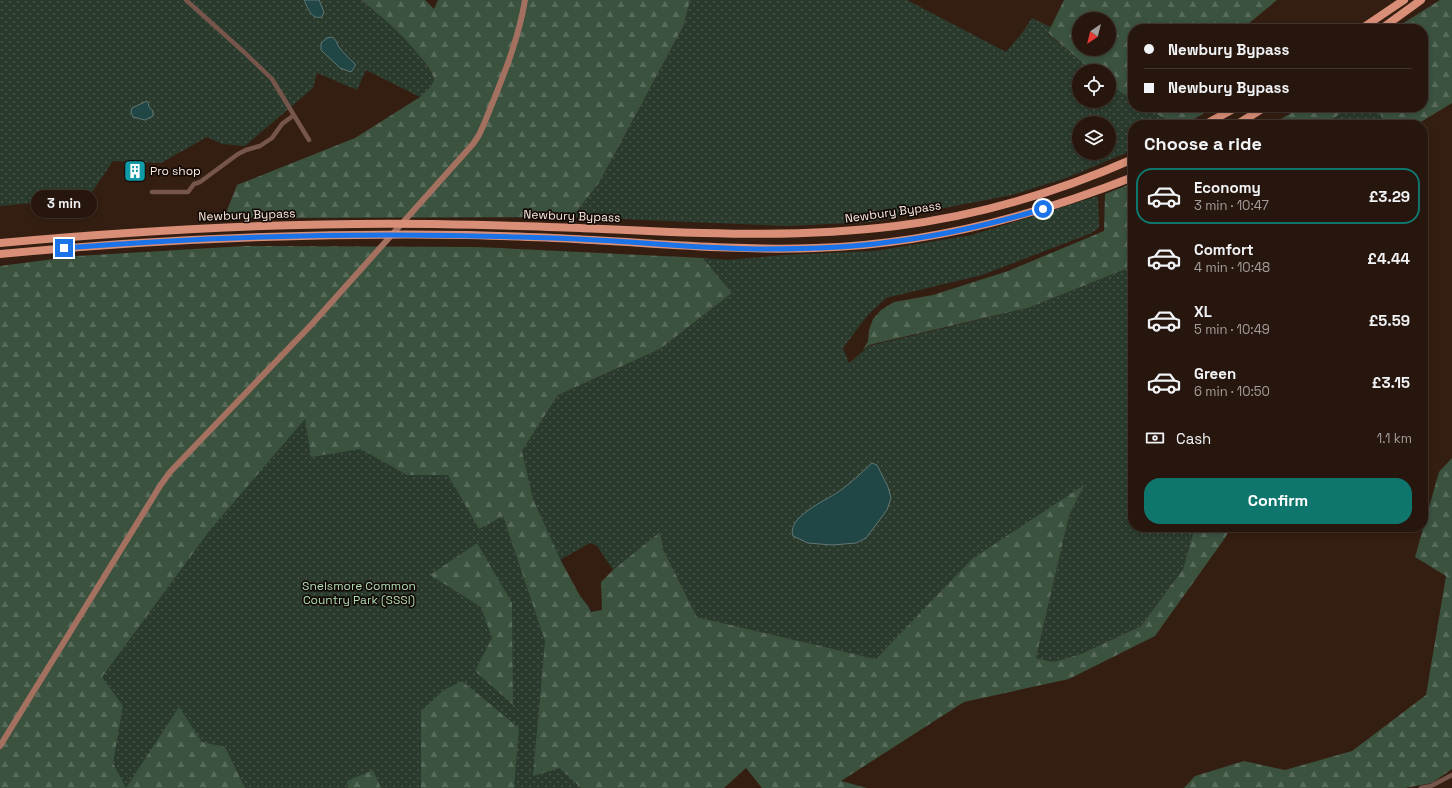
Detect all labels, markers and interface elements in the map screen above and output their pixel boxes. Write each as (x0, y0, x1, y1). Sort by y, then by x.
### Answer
north arrow (1072, 12, 1116, 56)
map controls (1072, 12, 1116, 160)
text: Newbury Bypass (1168, 40, 1289, 59)
button: locate (1072, 64, 1116, 108)
text: Newbury Bypass (1168, 78, 1289, 97)
button: layers (1072, 116, 1116, 160)
text: Choose a ride (1144, 132, 1262, 155)
building icon: Pro shop (122, 158, 148, 184)
place label: Pro shop (150, 163, 201, 179)
icon: car (1146, 178, 1182, 214)
text: Economy (1194, 178, 1261, 197)
text: £3.29 (1369, 187, 1410, 206)
callout: 3 min (31, 190, 97, 218)
text: 3 min (47, 195, 81, 212)
street label: Newbury Bypass (844, 197, 942, 227)
text: 3 min · 10:47 (1194, 197, 1269, 214)
route start (1034, 200, 1052, 218)
street label: Newbury Bypass (198, 205, 296, 225)
street label: Newbury Bypass (523, 206, 621, 226)
route end (55, 239, 73, 257)
icon: car (1146, 240, 1182, 276)
text: Comfort (1194, 240, 1254, 259)
text: £4.44 (1367, 249, 1410, 268)
text: 4 min · 10:48 (1194, 259, 1270, 276)
icon: car (1146, 302, 1182, 338)
text: XL (1194, 302, 1212, 321)
text: £5.59 (1369, 311, 1410, 330)
text: 5 min · 10:49 (1194, 321, 1270, 338)
icon: car (1146, 364, 1182, 400)
text: Green (1194, 364, 1236, 383)
text: £3.15 (1372, 373, 1410, 392)
text: 6 min · 10:50 (1194, 383, 1270, 400)
icon: cash (1144, 427, 1166, 449)
text: Cash (1176, 429, 1211, 448)
text: 1.1 km (1377, 430, 1412, 447)
button: Confirm (1144, 478, 1412, 524)
park label: Snelsmore Common Country Park (SSSI) (302, 578, 416, 608)

